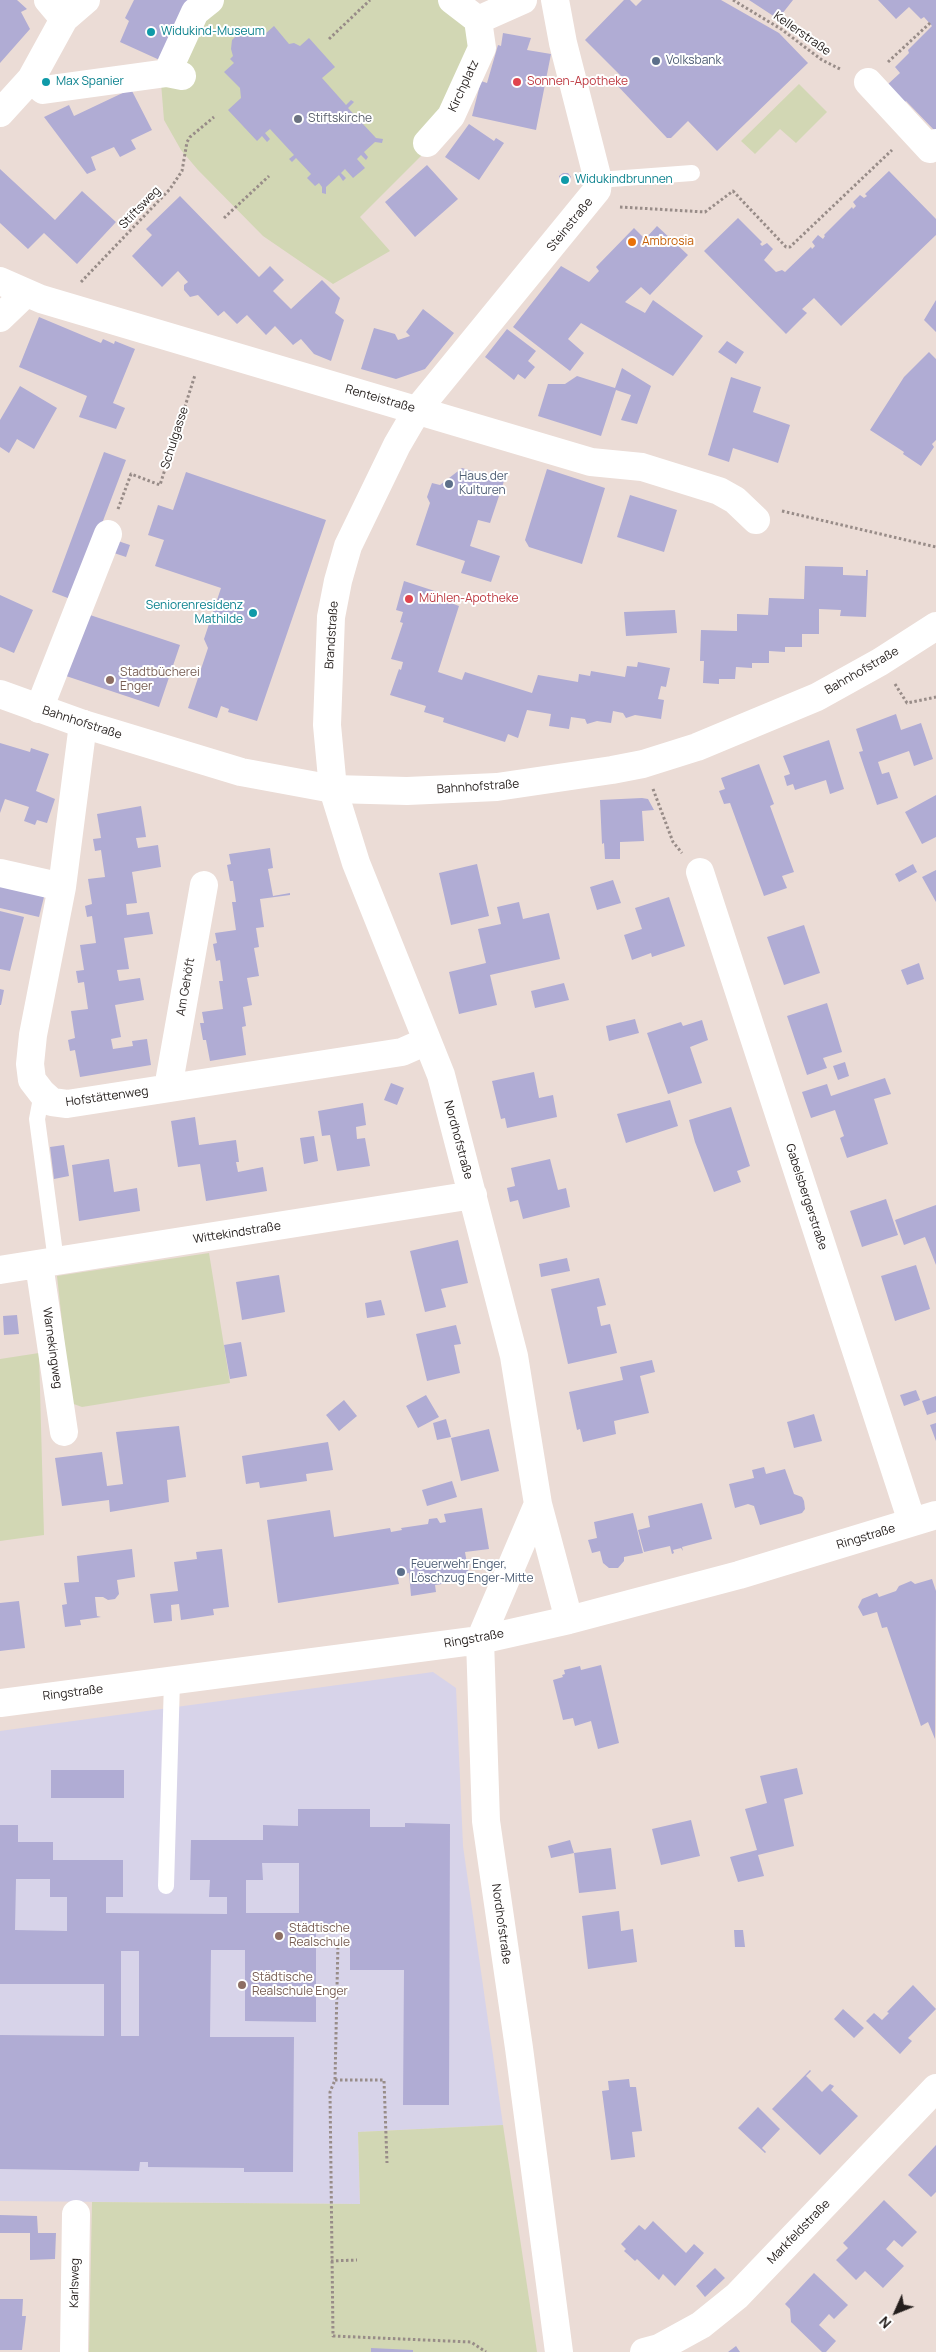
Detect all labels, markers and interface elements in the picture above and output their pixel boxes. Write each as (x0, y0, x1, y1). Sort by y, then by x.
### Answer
street label: Kellerstraße (771, 9, 833, 59)
place label: Widukind-Museum (161, 25, 265, 39)
marker: Widukind-Museum (145, 26, 157, 38)
place label: Volksbank (666, 54, 721, 68)
marker: Volksbank (650, 55, 662, 67)
street label: Kirchplatz (446, 58, 482, 114)
place label: Max Spanier (56, 75, 124, 89)
place label: Sonnen-Apotheke (527, 75, 628, 89)
marker: Max Spanier (40, 76, 52, 88)
marker: Sonnen-Apotheke (511, 76, 523, 88)
place label: Stiftskirche (308, 112, 372, 126)
marker: Stiftskirche (292, 113, 304, 125)
place label: Widukindbrunnen (575, 173, 673, 187)
marker: Widukindbrunnen (559, 174, 571, 186)
street label: Stiftsweg (116, 184, 164, 232)
street label: Steinstraße (544, 195, 596, 255)
place label: Ambrosia (642, 235, 694, 249)
marker: Ambrosia (626, 236, 638, 248)
street label: Renteistraße (343, 382, 417, 416)
street label: Schulgasse (158, 405, 192, 471)
place label: Haus der Kulturen (459, 470, 508, 498)
marker: Haus der Kulturen (443, 478, 455, 490)
place label: Mühlen-Apotheke (419, 592, 519, 606)
marker: Mühlen-Apotheke (403, 593, 415, 605)
place label: Seniorenresidenz Mathilde (146, 599, 243, 627)
street label: Brandstraße (322, 600, 342, 670)
marker: Seniorenresidenz Mathilde (247, 607, 259, 619)
street label: Bahnhofstraße (823, 644, 901, 698)
place label: Stadtbücherei Enger (120, 666, 200, 694)
marker: Stadtbücherei Enger (104, 674, 116, 686)
street label: Bahnhofstraße (40, 703, 124, 743)
street label: Bahnhofstraße (436, 777, 520, 797)
street label: Am Gehöft (174, 957, 198, 1017)
street label: Hofstättenweg (65, 1084, 149, 1110)
street label: Nordhofstraße (441, 1099, 475, 1181)
street label: Gabelsbergerstraße (782, 1142, 830, 1252)
street label: Wittekindstraße (192, 1219, 282, 1247)
street label: Warnekingweg (39, 1306, 65, 1390)
street label: Ringstraße (835, 1521, 897, 1553)
place label: Feuerwehr Enger, Löschzug Enger-Mitte (411, 1558, 533, 1586)
marker: Feuerwehr Enger, Löschzug Enger-Mitte (395, 1566, 407, 1578)
street label: Ringstraße (443, 1627, 505, 1651)
street label: Ringstraße (42, 1682, 104, 1704)
street label: Nordhofstraße (488, 1883, 514, 1965)
place label: Städtische Realschule (289, 1922, 350, 1950)
marker: Städtische Realschule (273, 1930, 285, 1942)
place label: Städtische Realschule Enger (252, 1971, 348, 1999)
marker: Städtische Realschule Enger (236, 1979, 248, 1991)
street label: Markfeldstraße (765, 2197, 833, 2267)
street label: Karlsweg (67, 2258, 83, 2308)
north arrow (871, 2287, 921, 2337)
text: N (875, 2313, 895, 2333)

